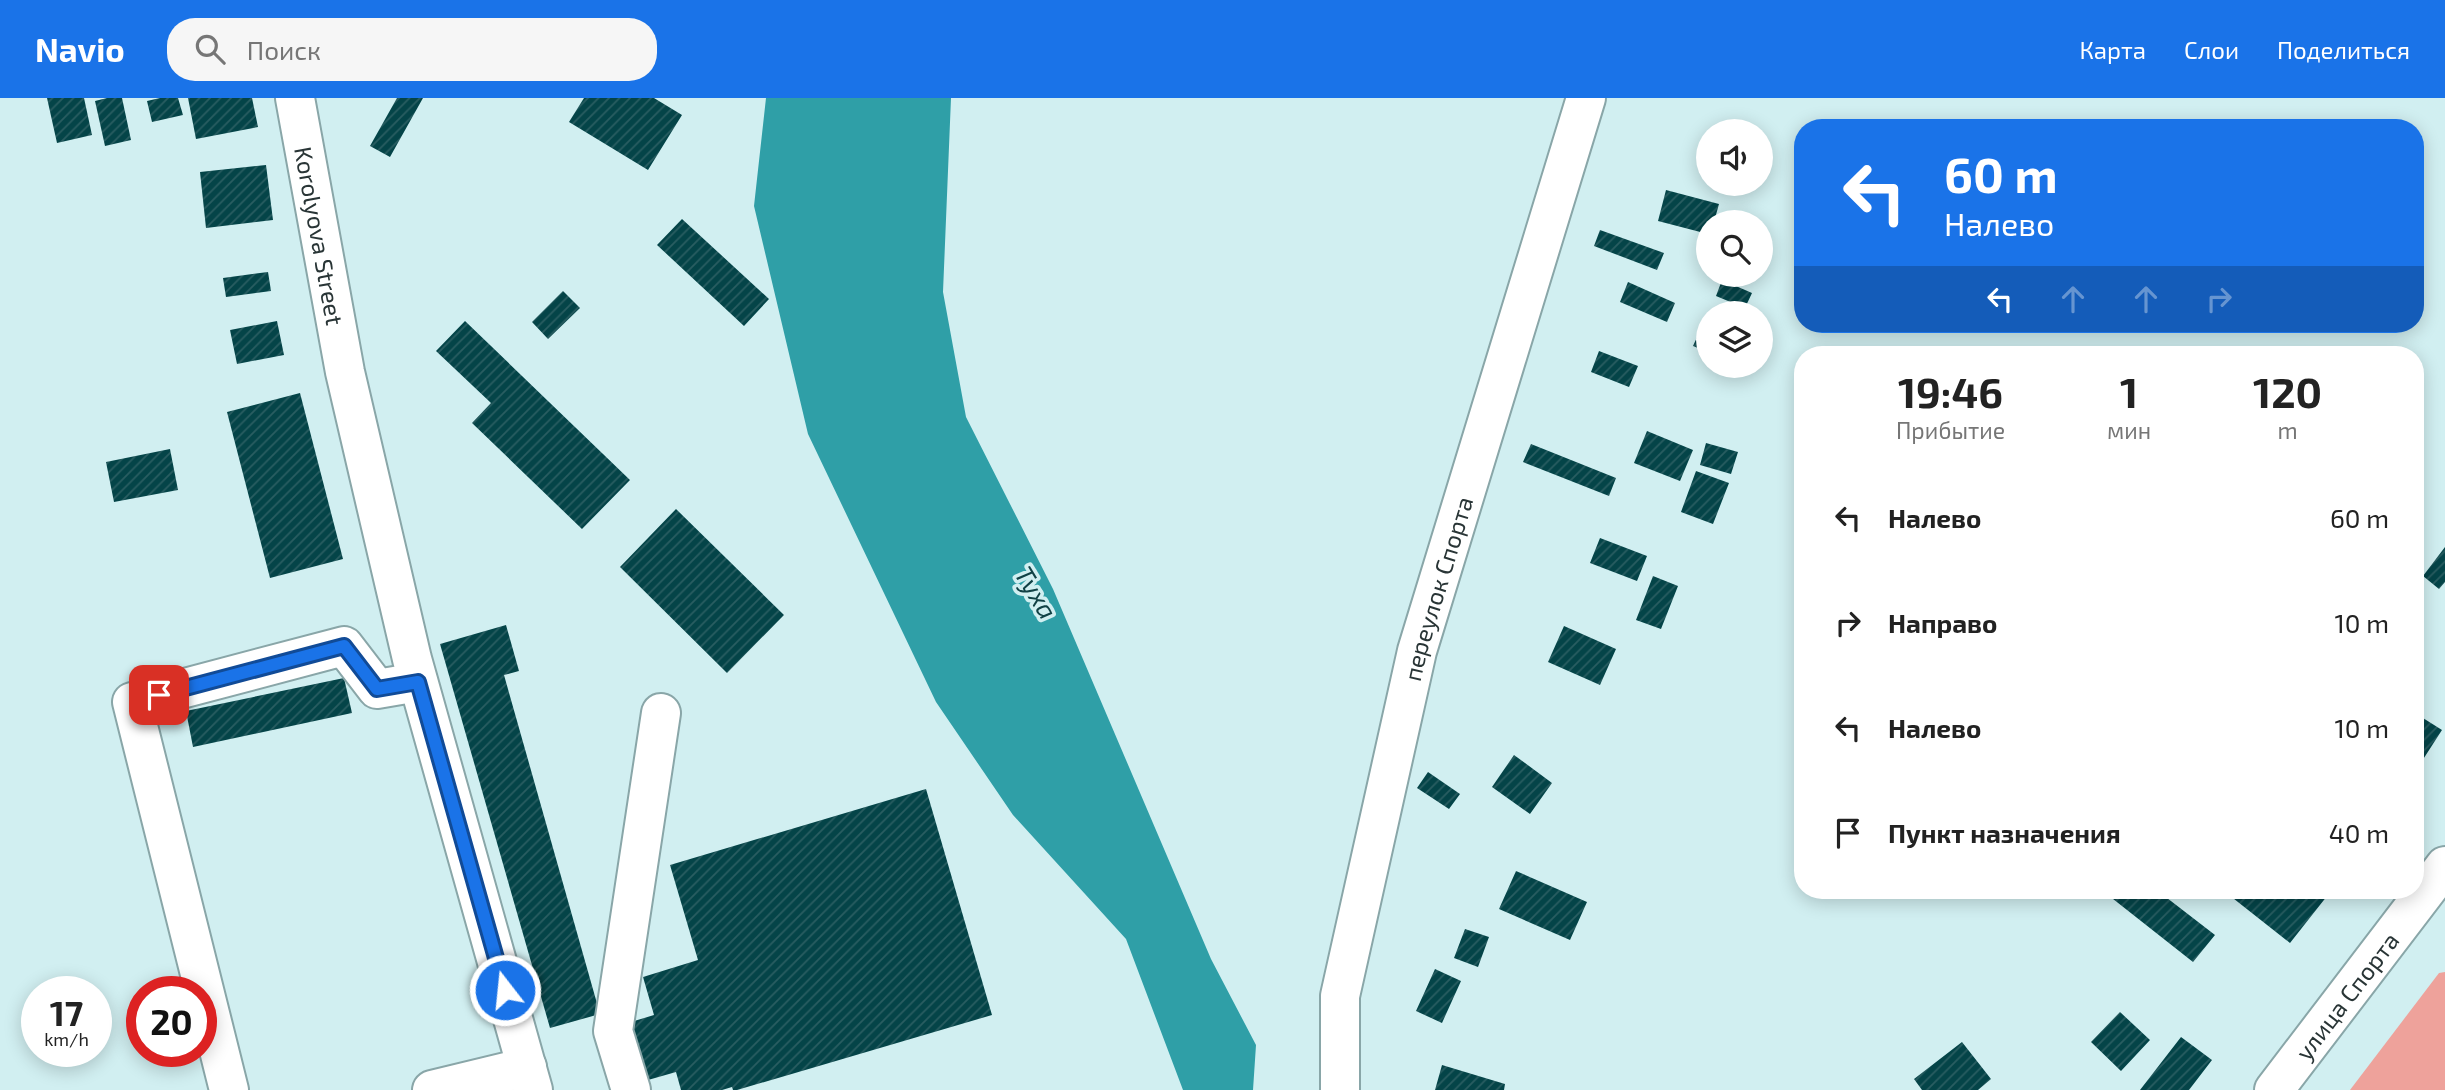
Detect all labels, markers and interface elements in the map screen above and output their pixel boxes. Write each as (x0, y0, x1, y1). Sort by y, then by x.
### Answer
search box (167, 18, 657, 81)
text: Navio (35, 29, 125, 69)
icon: search (191, 30, 229, 68)
text: Поиск (247, 34, 321, 65)
text: Карта (2079, 35, 2146, 64)
text: Слои (2184, 35, 2239, 64)
text: Поделиться (2277, 35, 2410, 64)
map controls (1696, 119, 1773, 378)
button: sound (1696, 119, 1773, 196)
street label: Korolyova Street (290, 144, 351, 327)
text: 60 m (1944, 144, 2058, 203)
icon: left (1829, 147, 1920, 238)
text: Налево (1944, 204, 2054, 242)
button: search (1696, 210, 1773, 287)
icon: left (1981, 280, 2019, 318)
icon: ahead (2054, 280, 2092, 318)
icon: ahead (2127, 280, 2165, 318)
icon: right (2200, 280, 2238, 318)
button: layers (1696, 301, 1773, 378)
text: 19:46 (1898, 366, 2003, 416)
text: 1 (2120, 366, 2138, 416)
text: 120 (2253, 366, 2322, 416)
text: Прибытие (1896, 416, 2005, 444)
text: мин (2107, 416, 2151, 444)
text: m (2278, 416, 2298, 444)
street label: переулок Спорта (1396, 493, 1478, 684)
icon: left (1829, 499, 1867, 537)
text: Налево (1888, 502, 1981, 533)
text: 60 m (2330, 502, 2389, 533)
water label: Туха (1009, 560, 1065, 624)
icon: right (1829, 604, 1867, 642)
text: Направо (1888, 607, 1997, 638)
text: 10 m (2334, 607, 2389, 638)
pin (129, 665, 189, 725)
icon: arrive (140, 676, 178, 714)
icon: left (1829, 709, 1867, 747)
text: Налево (1888, 712, 1981, 743)
text: 10 m (2334, 712, 2389, 743)
icon: arrive (1829, 814, 1867, 852)
text: Пункт назначения (1888, 817, 2121, 848)
text: 40 m (2329, 817, 2389, 848)
street label: улица Спорта (2288, 926, 2404, 1065)
position arrow (468, 953, 542, 1027)
speed limit sign: 20 (126, 976, 217, 1067)
text: 17 (50, 991, 83, 1033)
text: km/h (44, 1028, 89, 1050)

